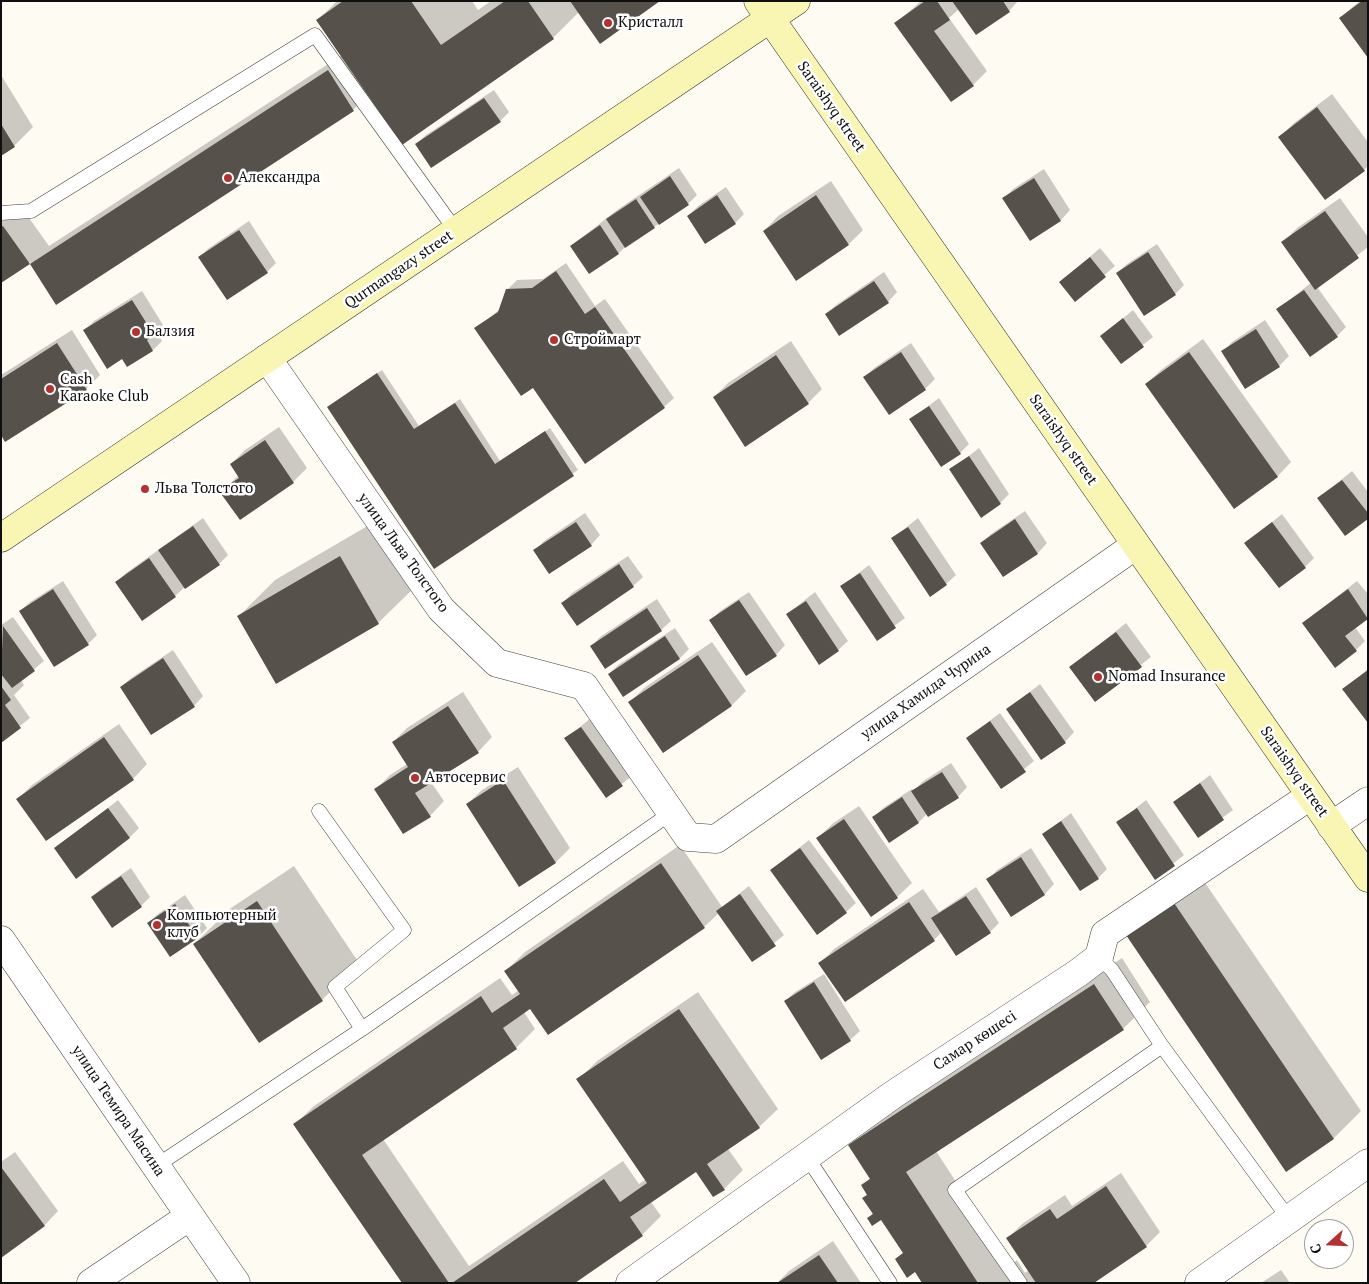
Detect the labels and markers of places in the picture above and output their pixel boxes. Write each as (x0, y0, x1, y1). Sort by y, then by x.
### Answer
place label: Кристалл (618, 14, 683, 32)
marker: Кристалл (602, 17, 614, 29)
place label: Александра (238, 169, 320, 187)
marker: Александра (222, 172, 234, 184)
place label: Балзия (146, 323, 195, 341)
marker: Балзия (130, 326, 142, 338)
place label: Строймарт (564, 331, 641, 349)
marker: Строймарт (548, 334, 560, 346)
place label: Cash Karaoke Club (60, 371, 149, 406)
marker: Cash Karaoke Club (44, 383, 56, 395)
place label: Льва Толстого (155, 480, 253, 498)
marker: Льва Толстого (139, 483, 151, 495)
place label: Nomad Insurance (1108, 668, 1226, 686)
marker: Nomad Insurance (1092, 671, 1104, 683)
place label: Автосервис (425, 769, 506, 787)
marker: Автосервис (409, 772, 421, 784)
place label: Компьютерный клуб (167, 907, 277, 942)
marker: Компьютерный клуб (151, 919, 163, 931)

